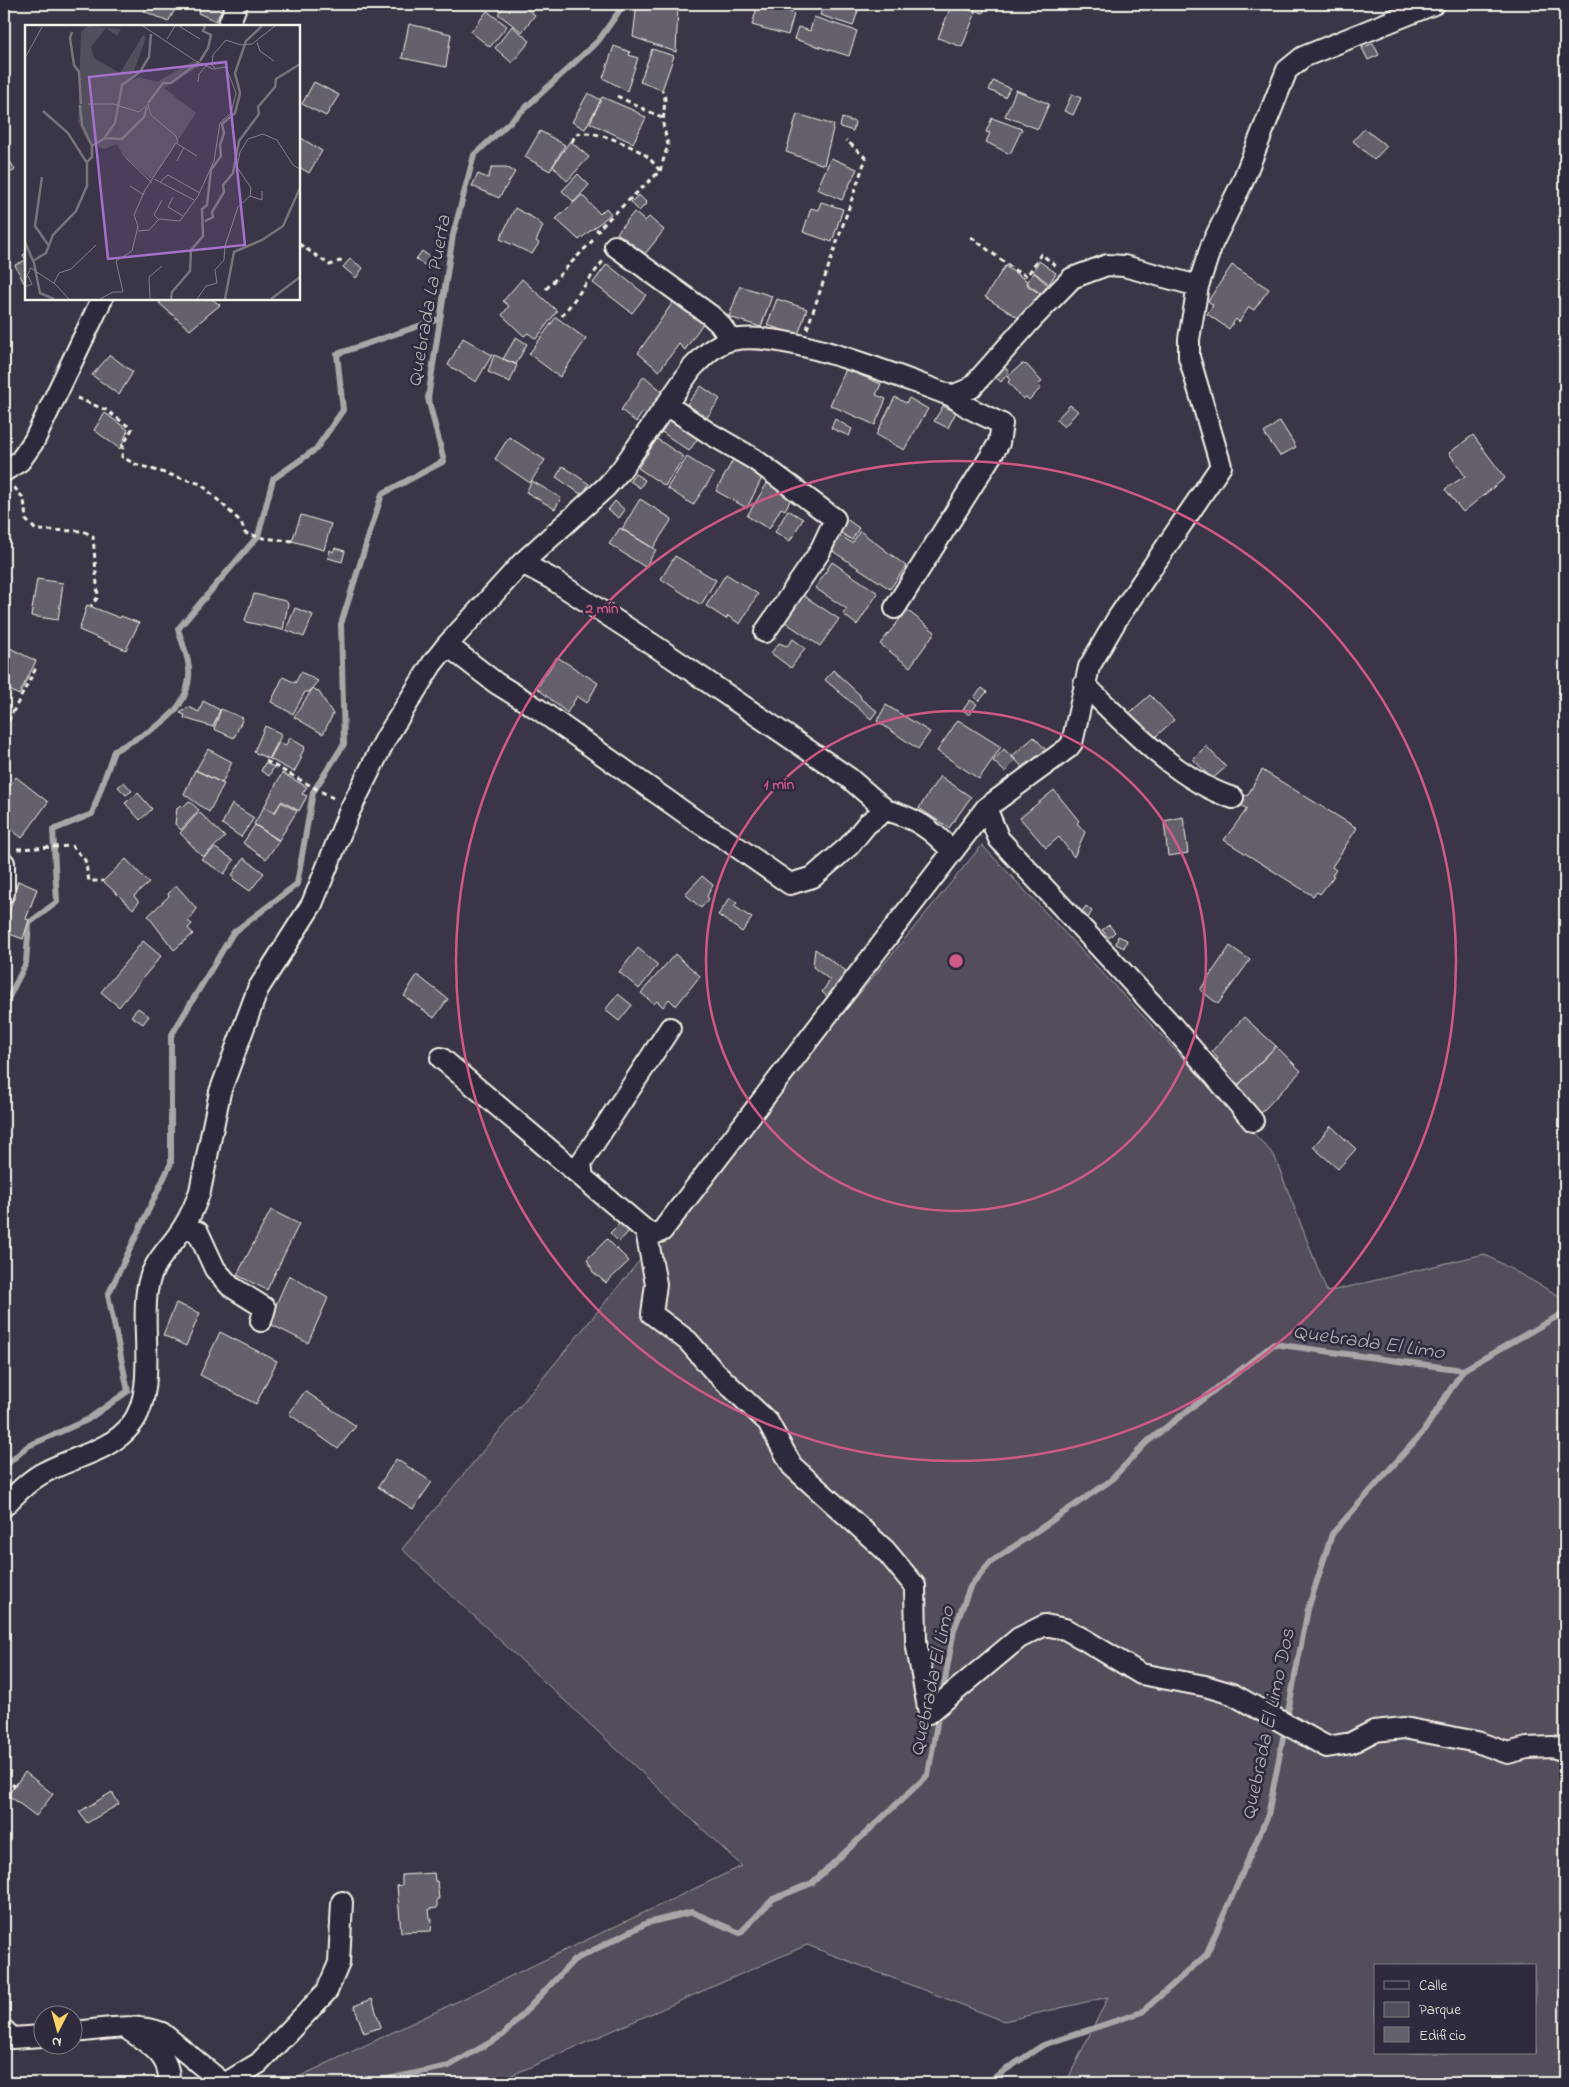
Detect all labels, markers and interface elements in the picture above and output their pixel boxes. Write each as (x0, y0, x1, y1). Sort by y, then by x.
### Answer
inset map (25, 25, 300, 300)
water label: Quebrada La Puerta (400, 213, 460, 389)
text: 2 min (585, 598, 619, 620)
text: 1 min (764, 774, 795, 796)
centre of rings (947, 952, 965, 970)
water label: Quebrada El Limo (1291, 1318, 1447, 1369)
water label: Quebrada El Limo (902, 1603, 964, 1759)
water label: Quebrada El Limo Dos (1234, 1626, 1304, 1823)
legend (1374, 1964, 1536, 2054)
text: Calle (1419, 1975, 1447, 1997)
text: Parque (1419, 1999, 1461, 2021)
north arrow (32, 2004, 82, 2054)
text: Edificio (1419, 2025, 1466, 2047)
text: N (51, 2031, 63, 2052)

